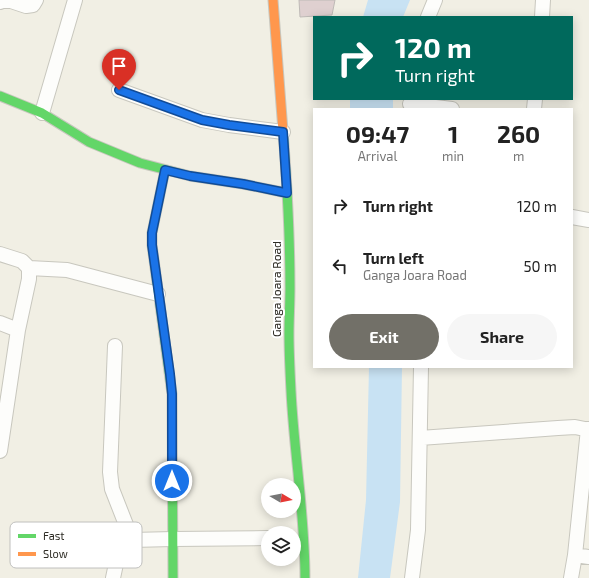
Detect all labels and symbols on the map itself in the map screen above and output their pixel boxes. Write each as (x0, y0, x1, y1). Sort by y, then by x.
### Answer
pin (102, 49, 136, 90)
street label: Ganga Joara Road (269, 241, 283, 337)
position arrow (151, 460, 193, 502)
north arrow (261, 478, 301, 518)
legend (10, 522, 142, 568)
text: Fast (43, 529, 65, 542)
text: Slow (43, 547, 68, 560)

